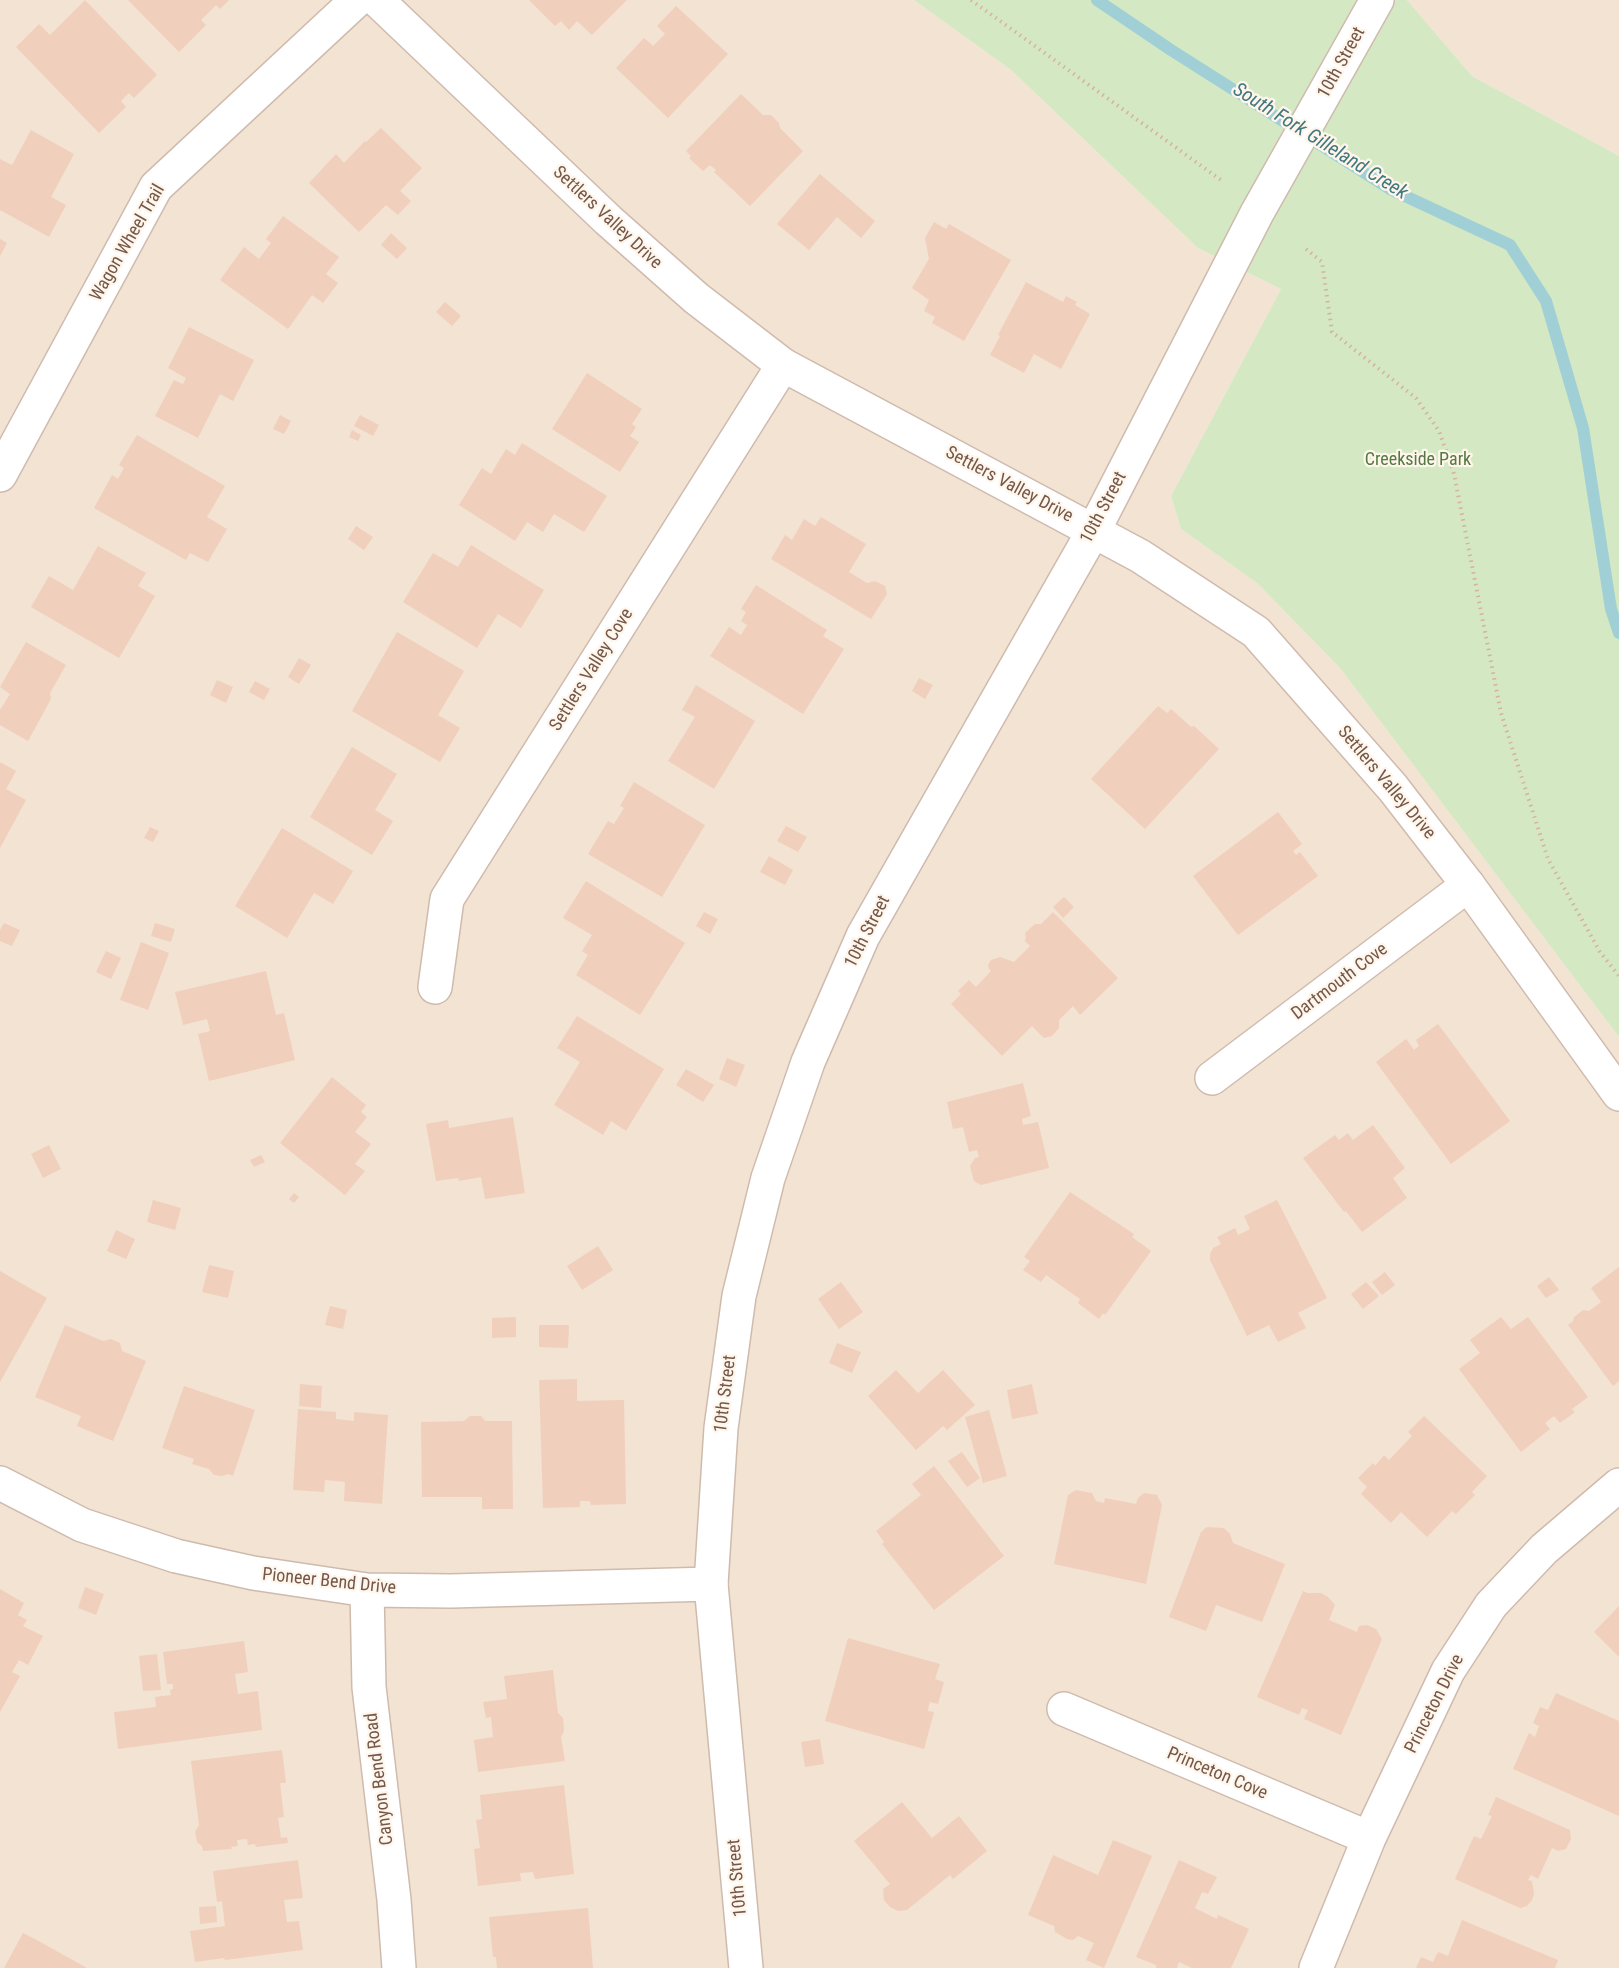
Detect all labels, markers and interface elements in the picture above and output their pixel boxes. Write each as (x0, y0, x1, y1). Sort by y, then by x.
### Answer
street label: 10th Street (1314, 24, 1370, 102)
water label: South Fork Gilleland Creek (1228, 78, 1412, 206)
street label: Settlers Valley Drive (548, 162, 666, 274)
street label: Wagon Wheel Trail (86, 181, 170, 305)
street label: Settlers Valley Drive (942, 442, 1076, 528)
park label: Creekside Park (1365, 449, 1471, 471)
street label: 10th Street (1076, 468, 1132, 548)
street label: Settlers Valley Cove (546, 605, 638, 735)
street label: Settlers Valley Drive (1332, 722, 1440, 844)
street label: 10th Street (841, 892, 895, 972)
street label: Dartmouth Cove (1288, 939, 1392, 1025)
street label: 10th Street (711, 1354, 741, 1434)
street label: Pioneer Bend Drive (261, 1564, 397, 1600)
street label: Princeton Drive (1401, 1651, 1469, 1757)
street label: Canyon Bend Road (361, 1712, 399, 1846)
street label: Princeton Cove (1163, 1743, 1271, 1805)
street label: 10th Street (724, 1838, 752, 1918)

